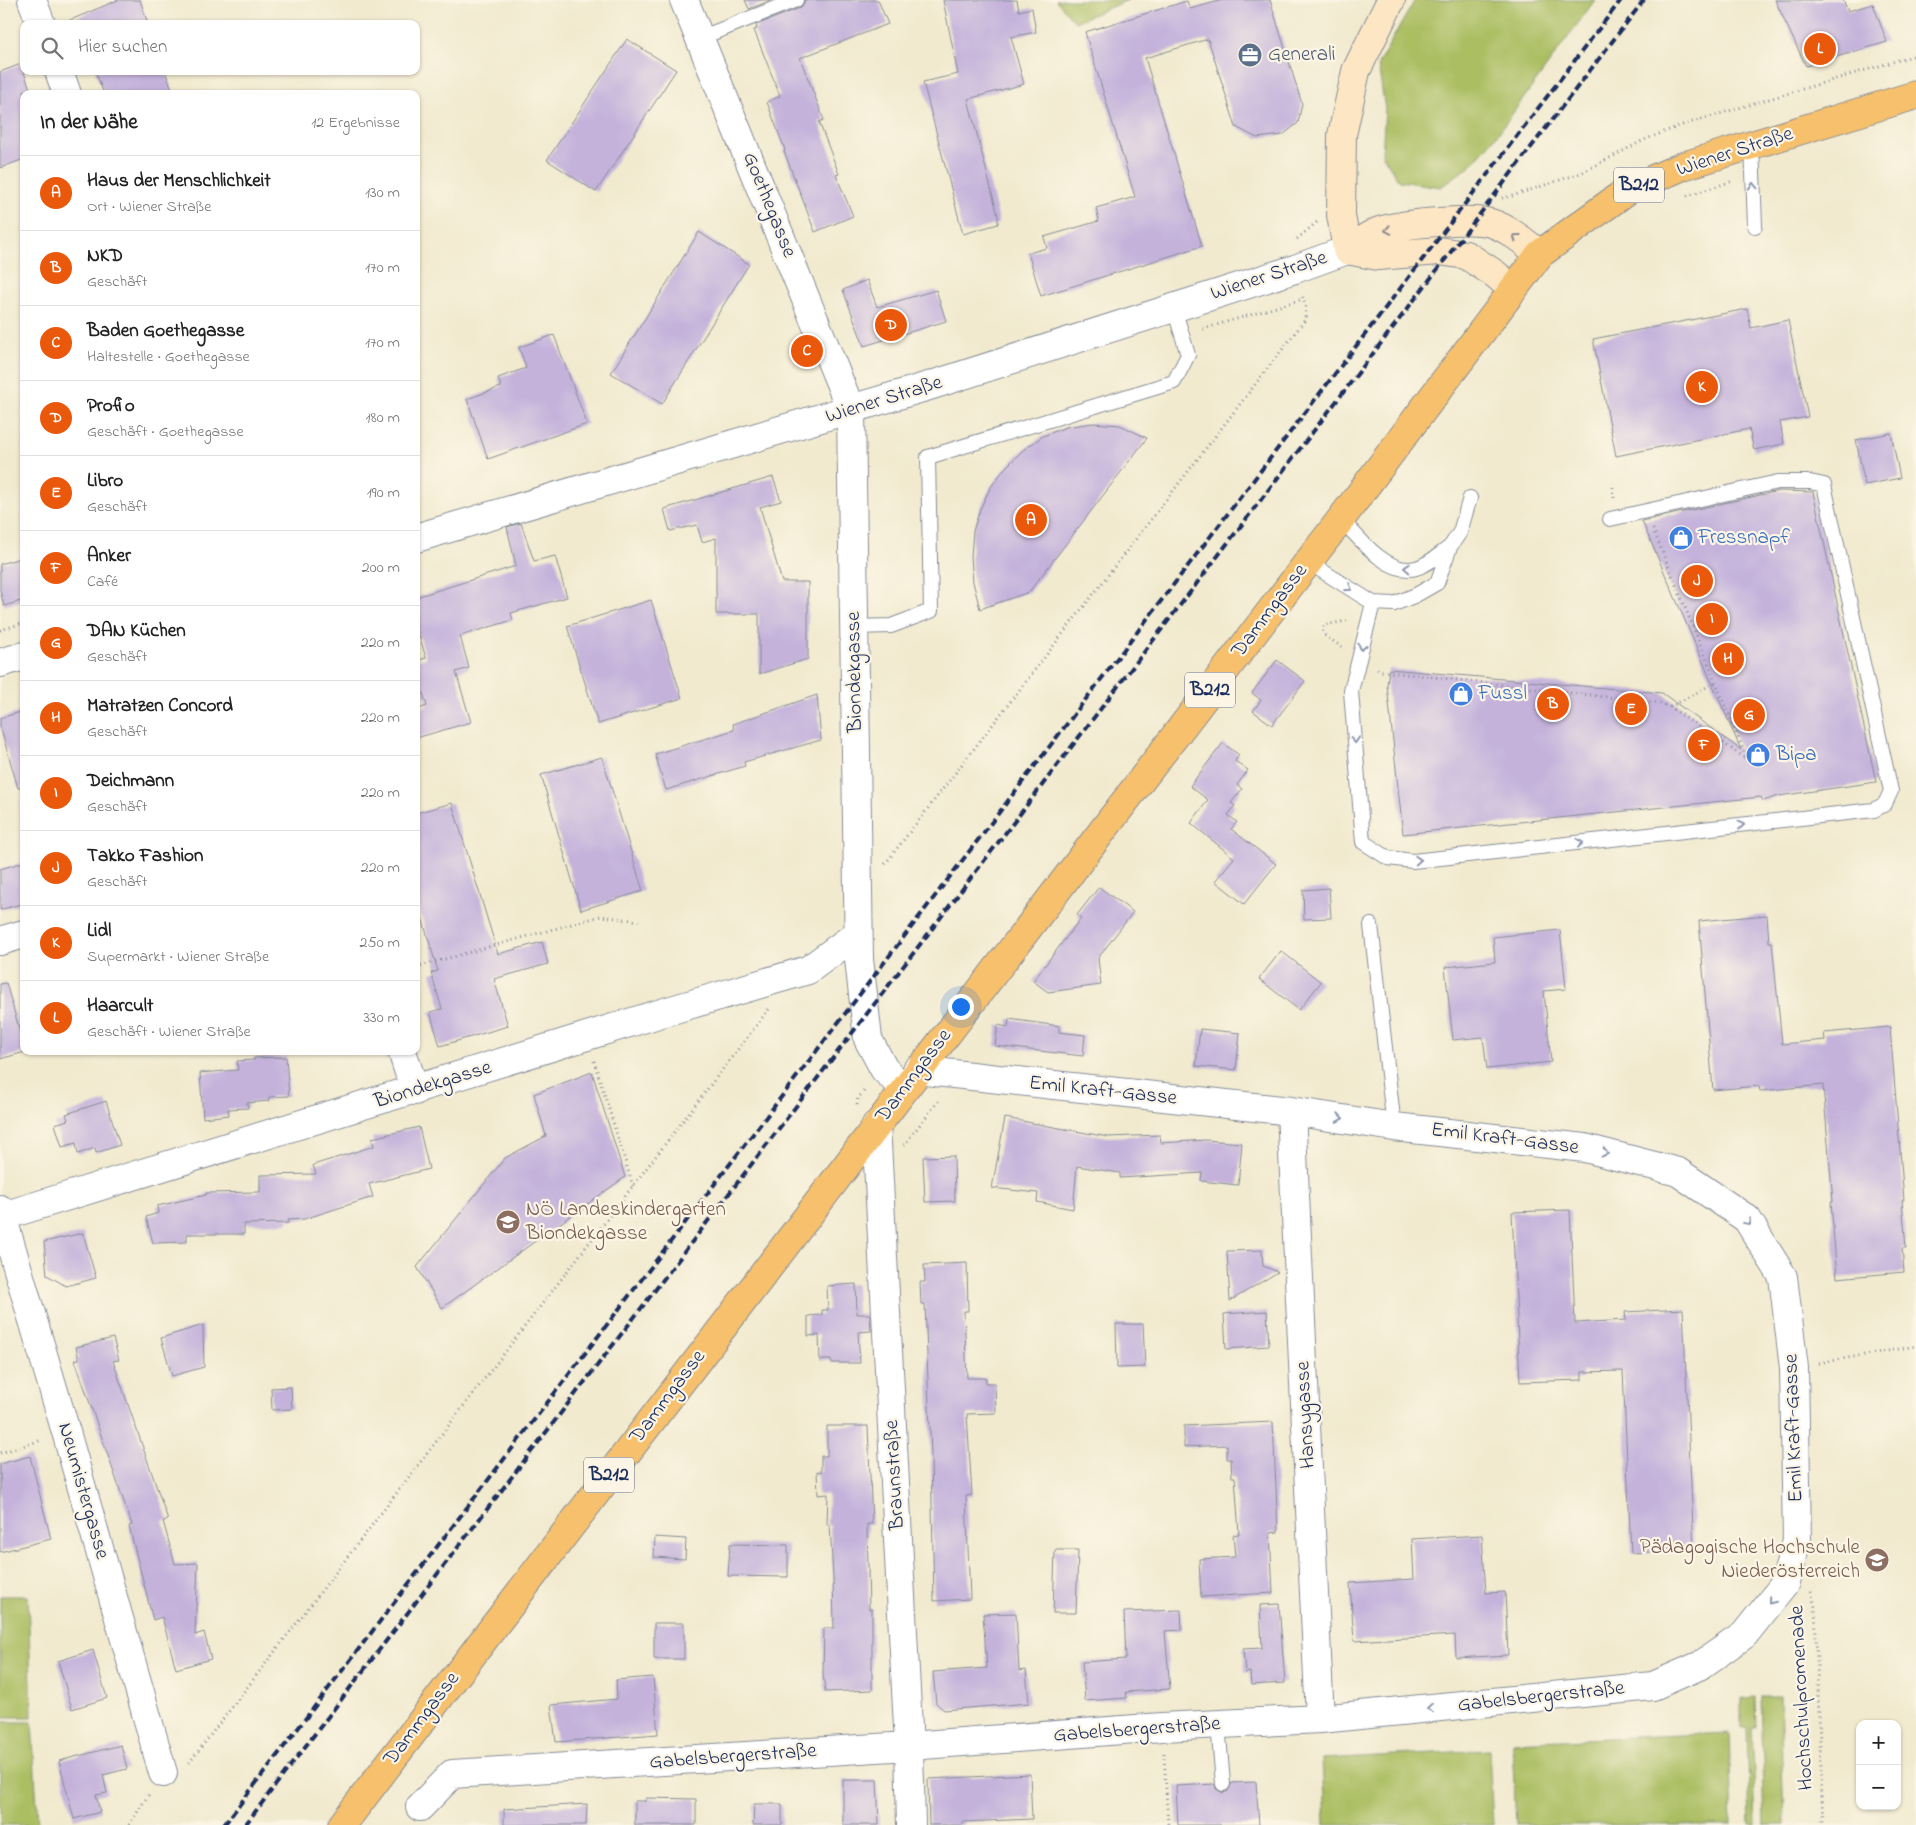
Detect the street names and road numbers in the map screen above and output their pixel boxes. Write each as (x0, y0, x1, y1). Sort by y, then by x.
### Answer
street label: Wiener Straße (1673, 119, 1798, 185)
street label: Goethegasse (732, 148, 804, 264)
road number: B212 (1614, 168, 1664, 202)
street label: Wiener Straße (1207, 243, 1332, 309)
street label: Wiener Straße (822, 368, 947, 432)
street label: Dammgasse (1224, 557, 1317, 666)
street label: Biondekgasse (839, 611, 873, 734)
road number: B212 (1185, 672, 1235, 708)
street label: Dammgasse (868, 1022, 961, 1131)
street label: Biondekgasse (370, 1053, 496, 1119)
street label: Emil Kraft-Gasse (1027, 1068, 1179, 1114)
street label: Emil Kraft-Gasse (1429, 1115, 1581, 1163)
street label: Dammgasse (622, 1343, 715, 1452)
street label: Emil Kraft-Gasse (1776, 1353, 1812, 1503)
street label: Hansygasse (1288, 1360, 1326, 1470)
street label: Neumistergasse (47, 1419, 117, 1564)
street label: Braunstraße (877, 1419, 913, 1532)
road number: B212 (584, 1458, 634, 1492)
street label: Hochschulpromenade (1782, 1604, 1822, 1791)
street label: Dammgasse (376, 1665, 469, 1774)
street label: Gabelsbergerstraße (1456, 1673, 1627, 1723)
street label: Gabelsbergerstraße (1052, 1709, 1222, 1753)
street label: Gabelsbergerstraße (648, 1736, 818, 1780)

